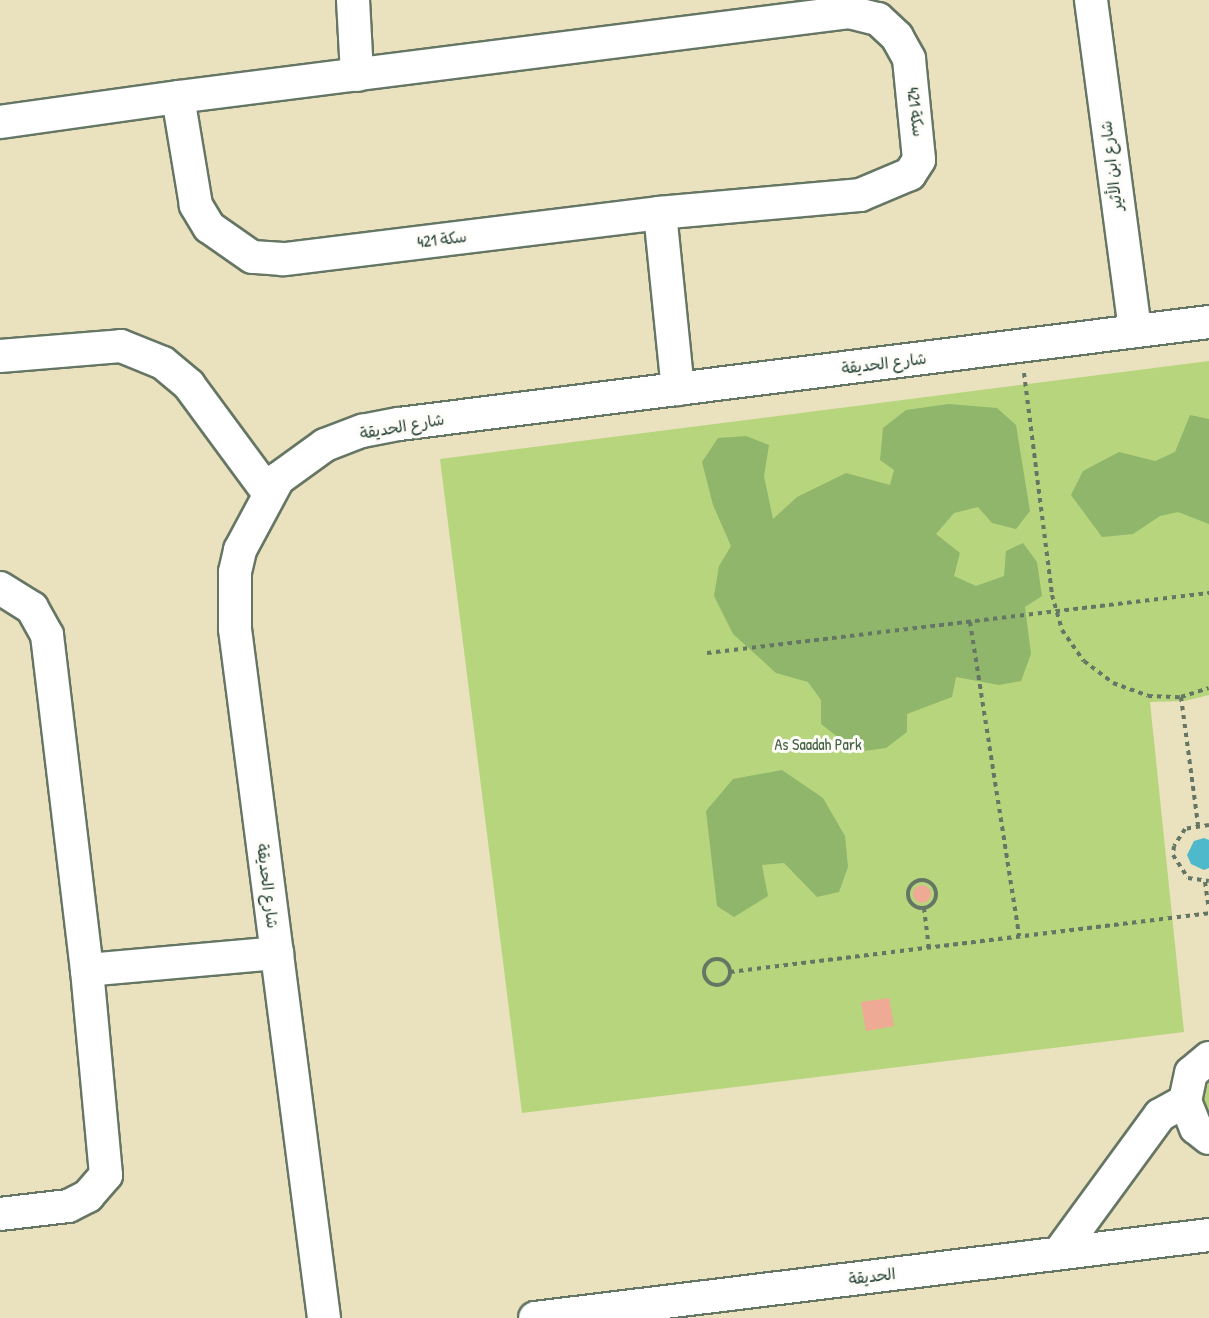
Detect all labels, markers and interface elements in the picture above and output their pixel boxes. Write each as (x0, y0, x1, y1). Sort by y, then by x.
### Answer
street label: سكة 421 (903, 86, 929, 138)
street label: شارع ابن الأثير (1096, 120, 1126, 212)
street label: سكة 421 (416, 226, 468, 252)
street label: شارع الحديقة (840, 348, 928, 378)
street label: شارع الحديقة (358, 409, 446, 443)
park label: As Saadah Park (774, 734, 862, 754)
street label: شارع الحديقة (253, 842, 283, 930)
street label: الحديقة (847, 1264, 897, 1288)

